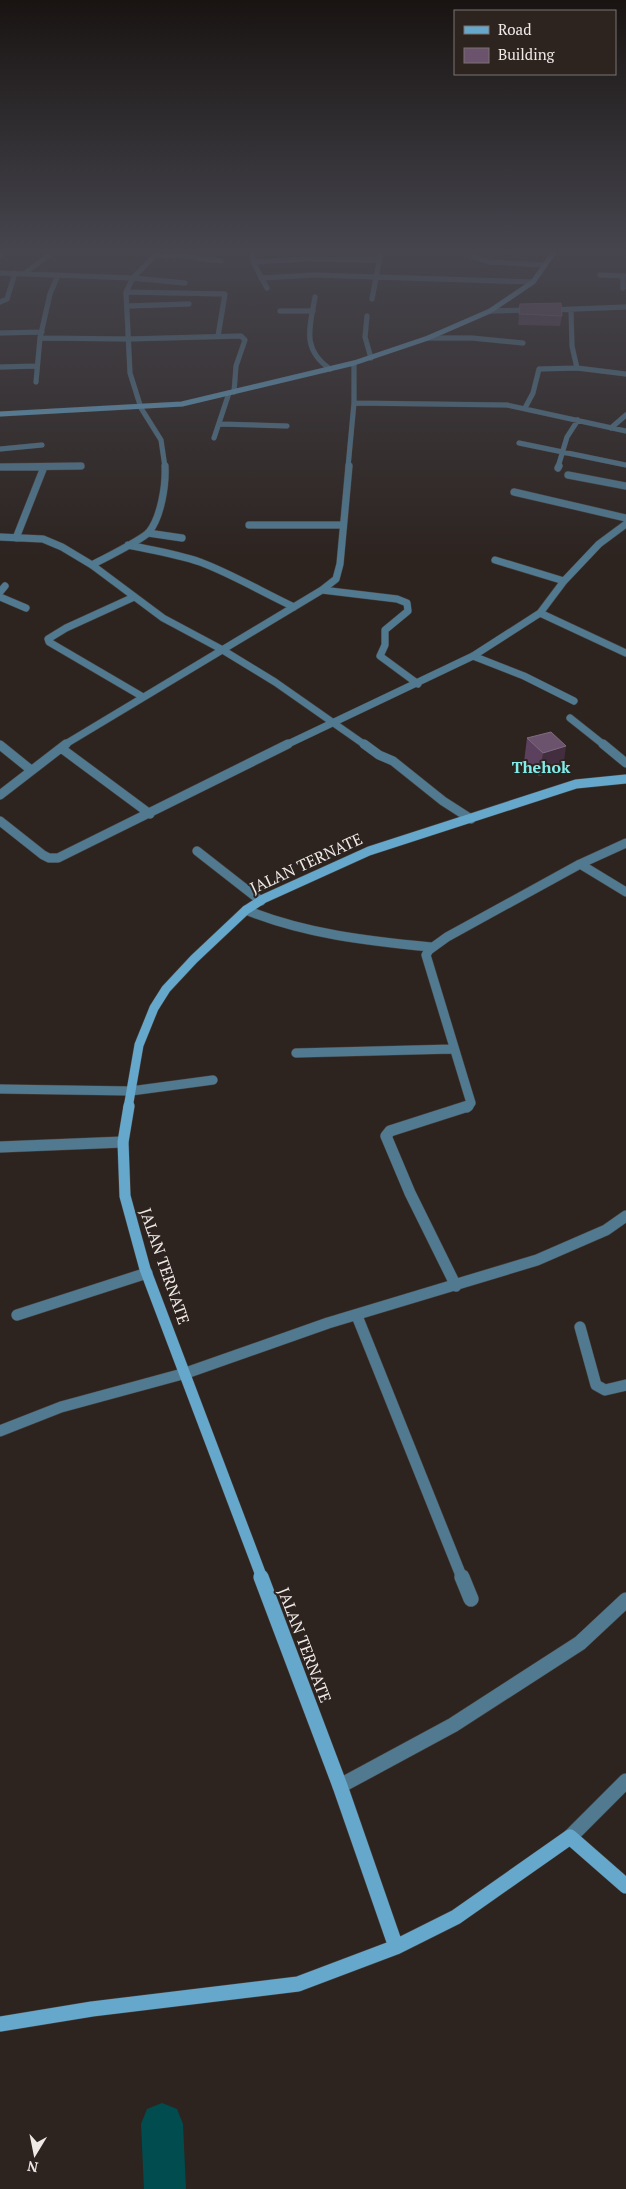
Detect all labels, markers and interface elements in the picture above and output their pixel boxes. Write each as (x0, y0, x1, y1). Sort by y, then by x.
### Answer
legend (454, 10, 616, 75)
text: Road (498, 19, 531, 39)
text: Building (498, 44, 556, 64)
district label: Thehok (512, 756, 571, 778)
street label: JALAN TERNATE (246, 827, 366, 899)
street label: JALAN TERNATE (135, 1205, 195, 1327)
street label: JALAN TERNATE (273, 1584, 337, 1706)
north arrow (10, 2129, 60, 2179)
text: N (25, 2157, 40, 2178)

